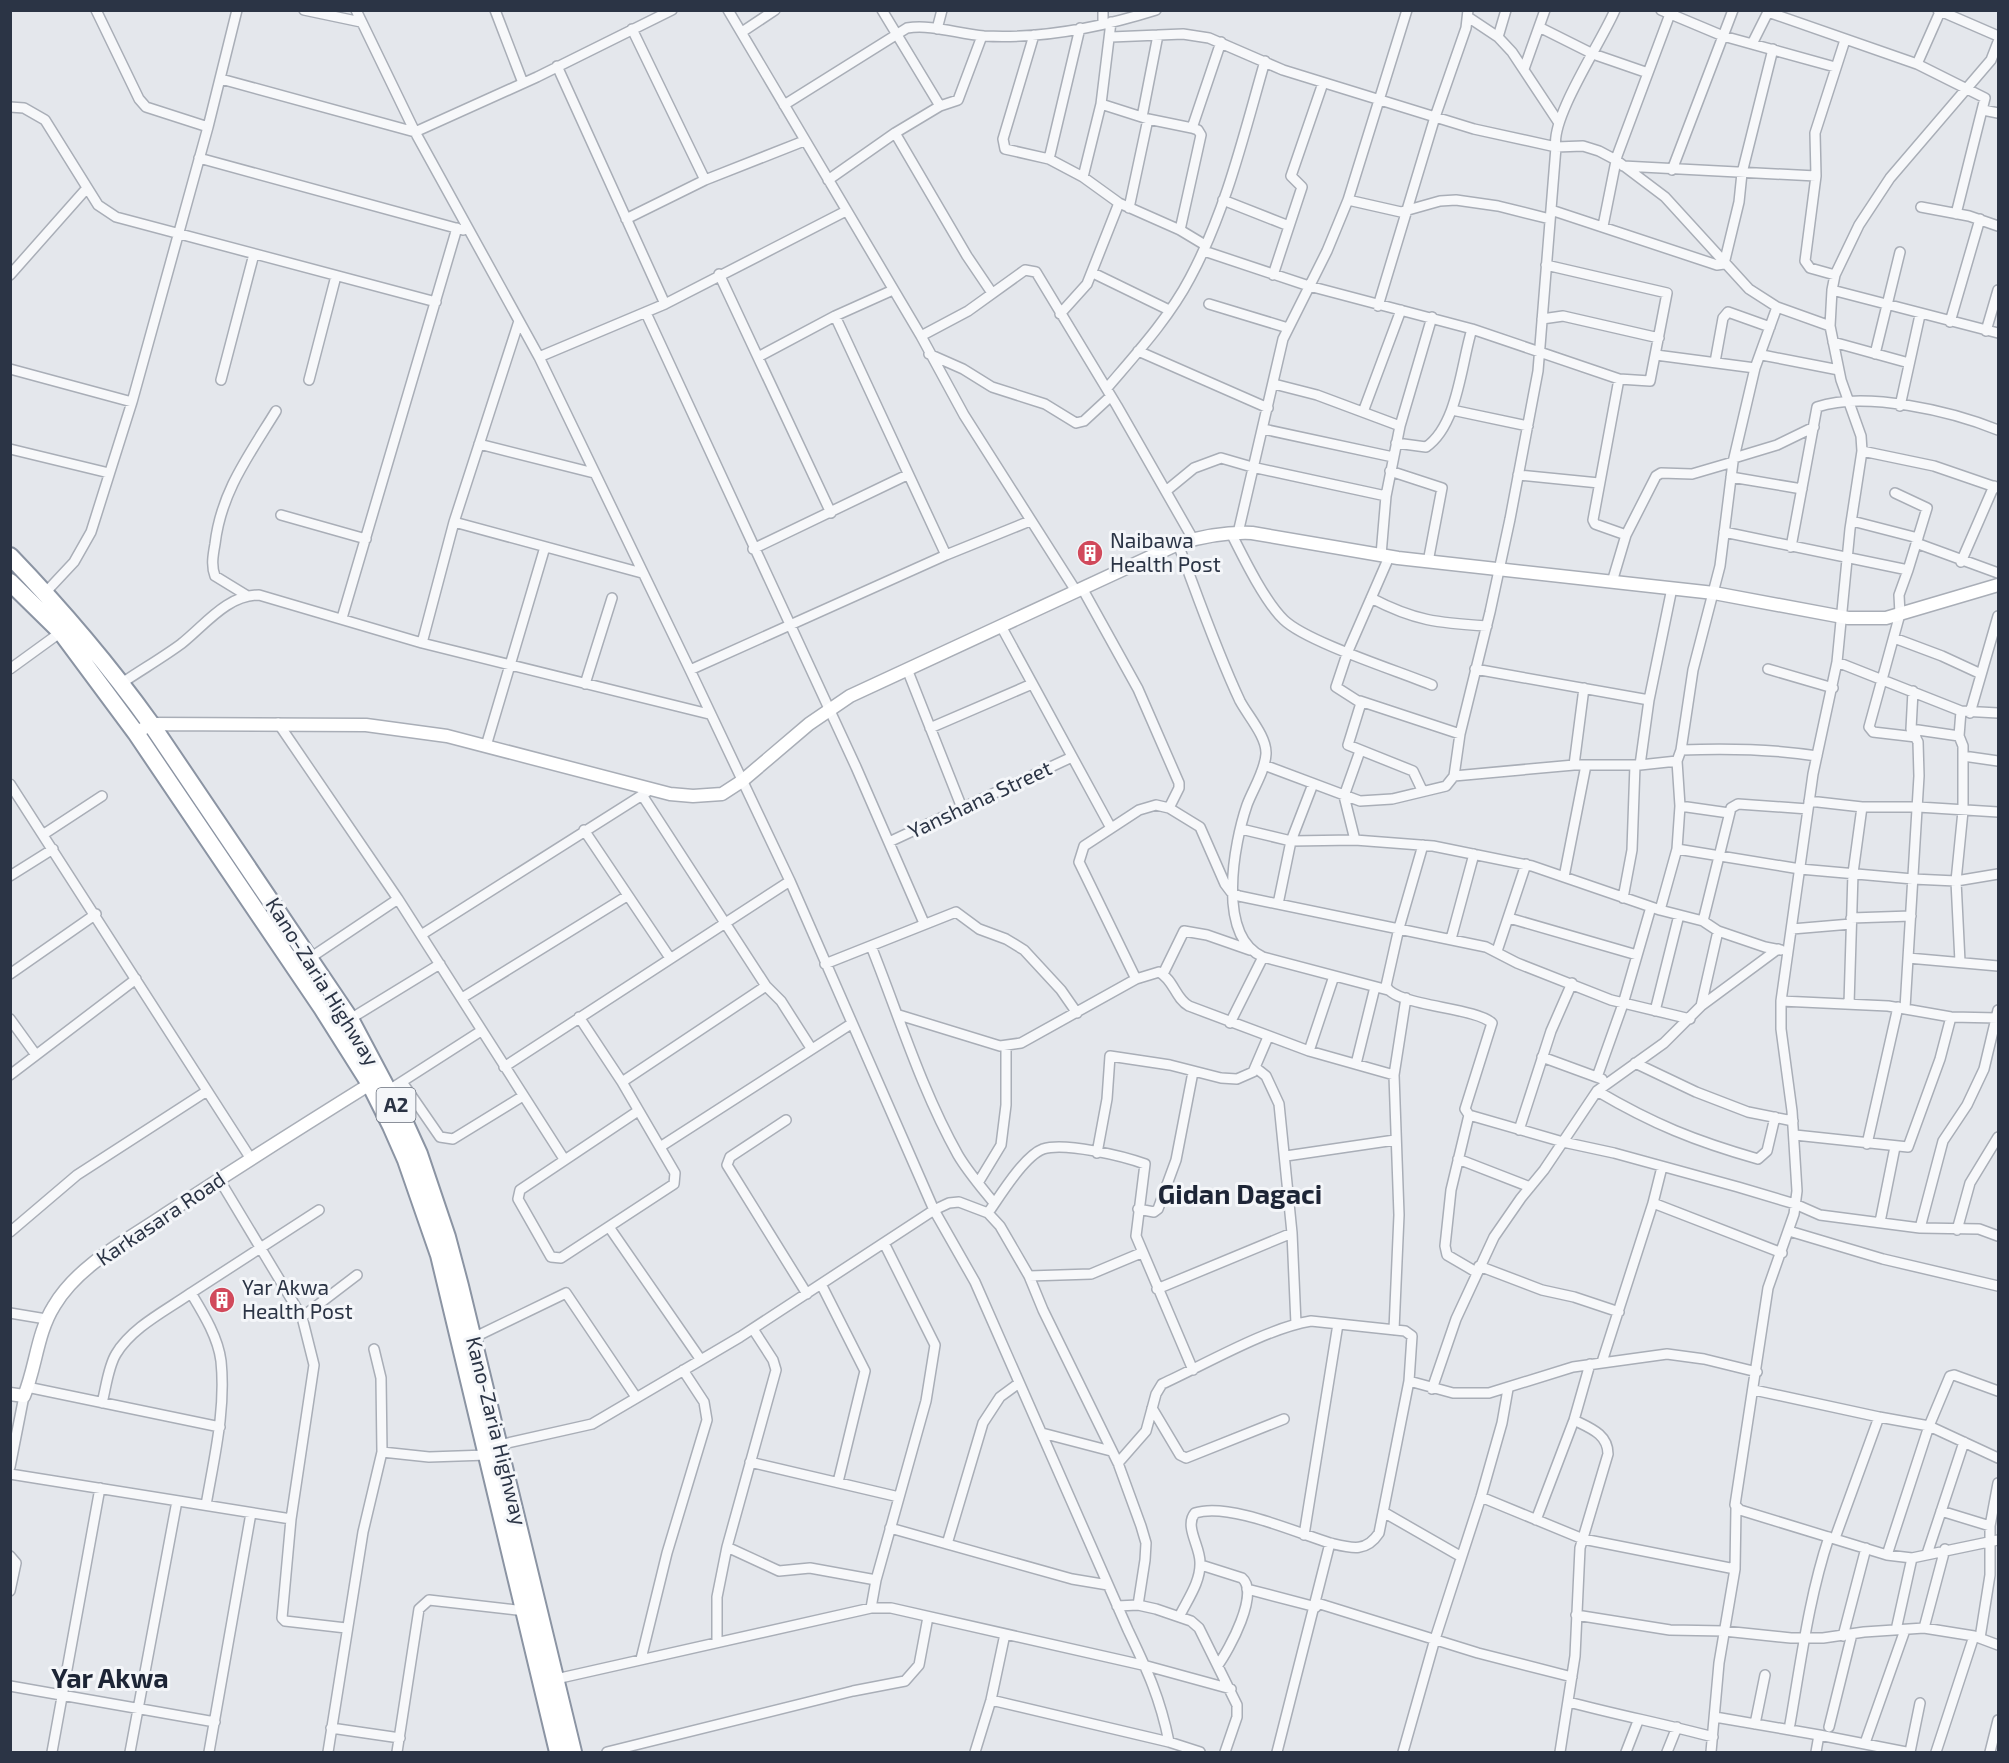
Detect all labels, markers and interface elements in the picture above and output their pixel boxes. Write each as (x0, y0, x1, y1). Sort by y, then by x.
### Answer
place label: Naibawa Health Post (1110, 527, 1221, 576)
building icon: Naibawa Health Post (1075, 538, 1105, 568)
street label: Yanshana Street (904, 754, 1055, 843)
street label: Kano-Zaria Highway (261, 892, 385, 1070)
road number: A2 (376, 1088, 416, 1122)
street label: Karkasara Road (91, 1166, 229, 1270)
district label: Gidan Dagaci (1158, 1177, 1322, 1209)
place label: Yar Akwa Health Post (242, 1274, 353, 1323)
building icon: Yar Akwa Health Post (207, 1285, 237, 1315)
street label: Kano-Zaria Highway (462, 1334, 533, 1528)
district label: Yar Akwa (51, 1661, 169, 1693)

